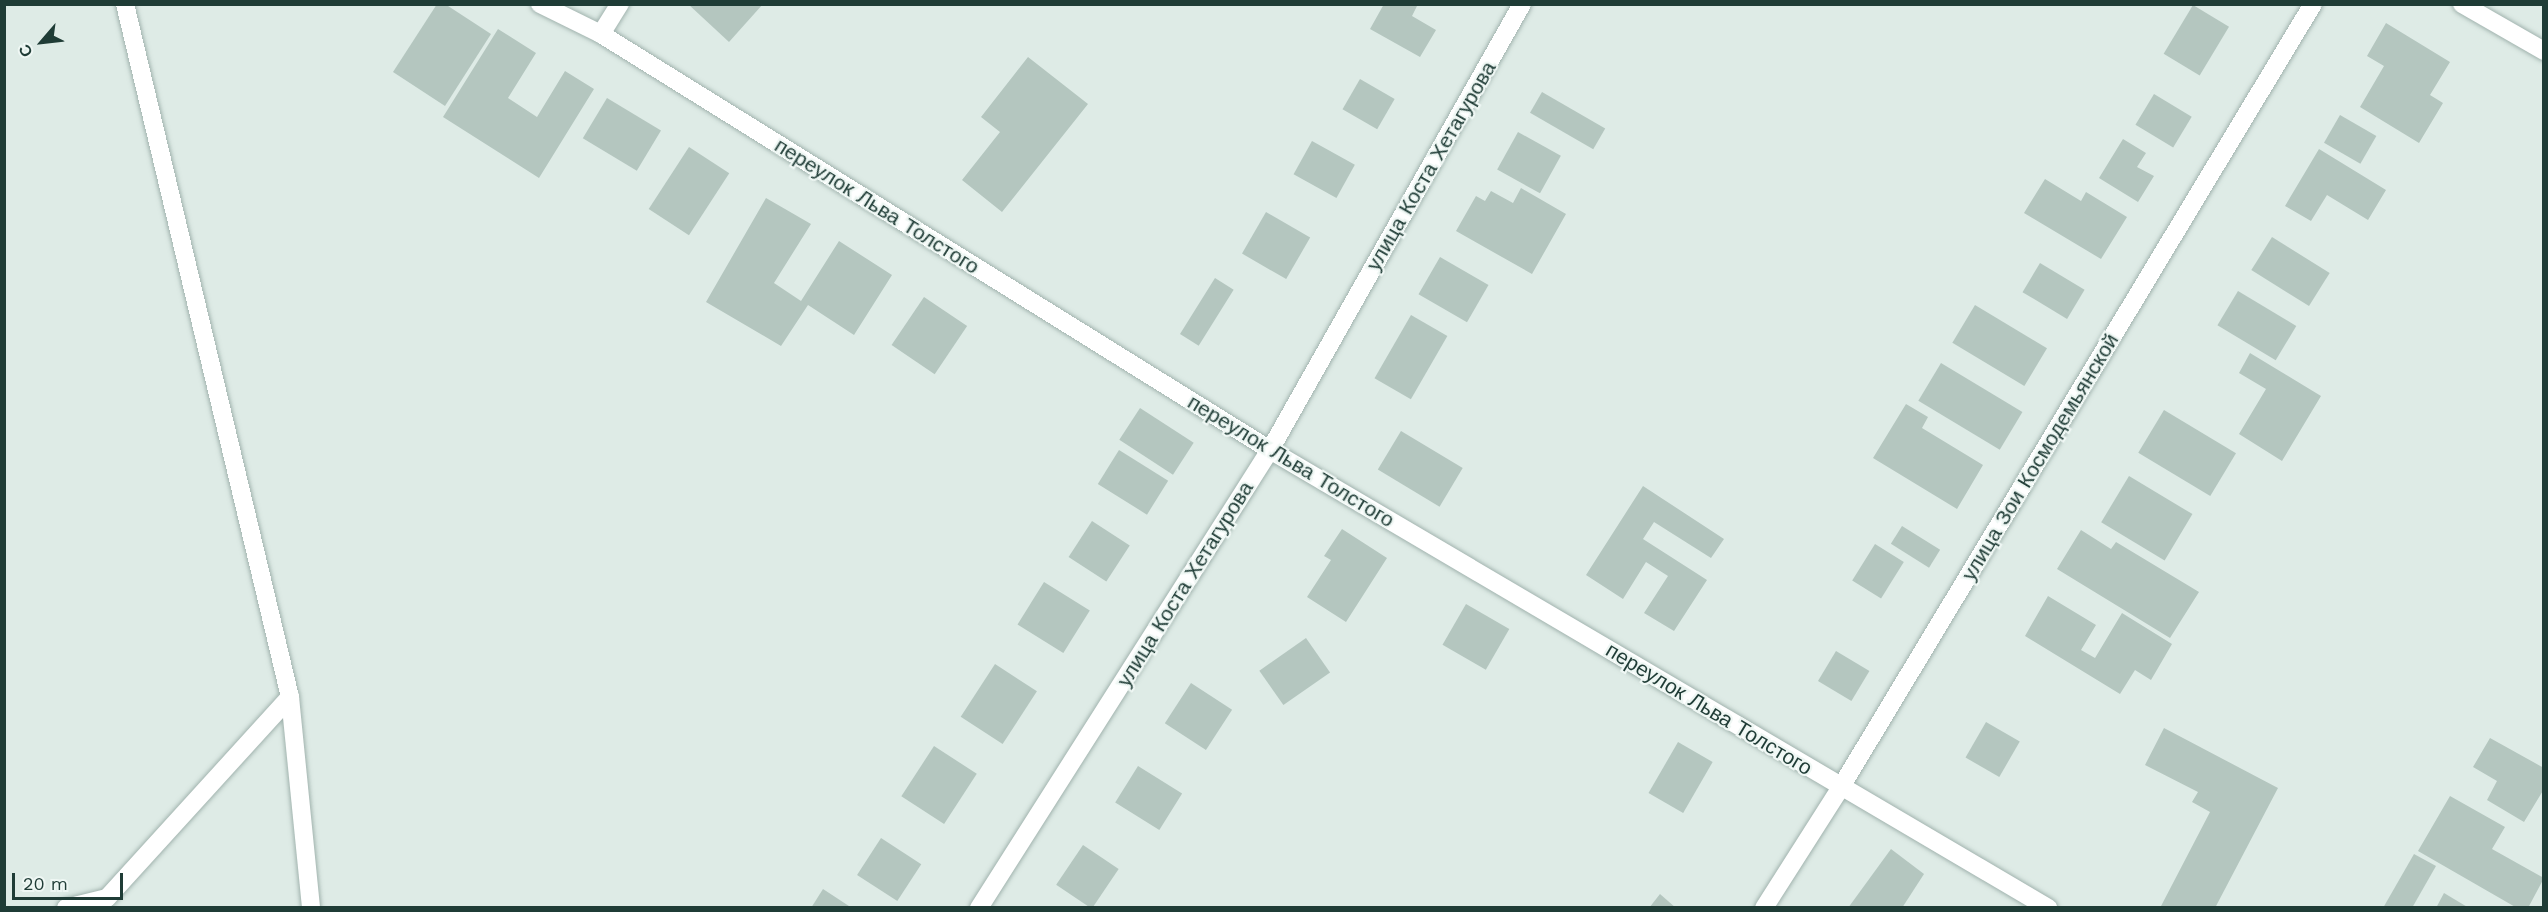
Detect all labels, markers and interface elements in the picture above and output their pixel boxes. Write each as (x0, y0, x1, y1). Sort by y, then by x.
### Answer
north arrow (12, 12, 72, 72)
text: С (15, 41, 37, 60)
street label: улица Коста Хетагурова (1361, 57, 1501, 275)
street label: переулок Льва Толстого (770, 133, 984, 279)
street label: улица Зои Космодемьянской (1956, 329, 2124, 585)
street label: переулок Льва Толстого (1183, 389, 1399, 533)
street label: улица Коста Хетагурова (1111, 477, 1259, 691)
street label: переулок Льва Толстого (1601, 637, 1817, 781)
scale bar (15, 861, 126, 899)
text: 20 m (23, 873, 68, 894)

